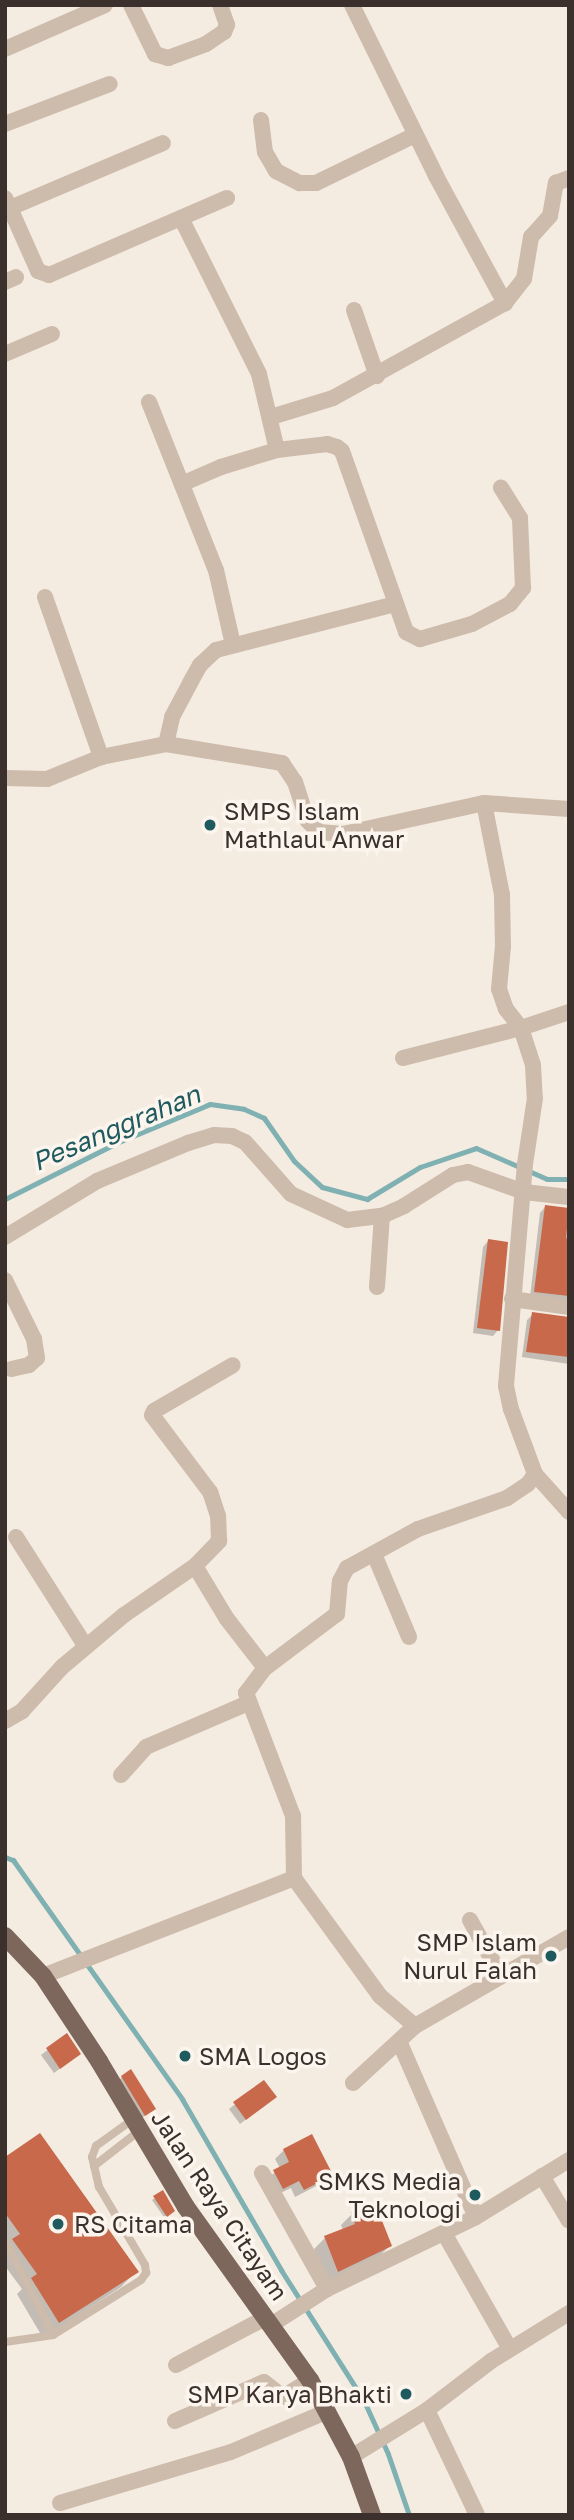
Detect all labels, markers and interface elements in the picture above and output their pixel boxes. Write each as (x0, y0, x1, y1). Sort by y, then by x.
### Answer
place label: SMPS Islam Mathlaul Anwar (224, 797, 404, 853)
marker: SMPS Islam Mathlaul Anwar (202, 817, 218, 833)
water label: Pesanggrahan (27, 1079, 205, 1177)
place label: SMP Islam Nurul Falah (403, 1928, 537, 1984)
marker: SMP Islam Nurul Falah (543, 1948, 559, 1964)
place label: SMA Logos (199, 2042, 327, 2070)
marker: SMA Logos (177, 2048, 193, 2064)
street label: Jalan Raya Citayam (146, 2104, 294, 2306)
place label: SMKS Media Teknologi (318, 2167, 461, 2223)
marker: SMKS Media Teknologi (467, 2187, 483, 2203)
place label: RS Citama (74, 2210, 192, 2238)
marker: RS Citama (48, 2214, 68, 2234)
place label: SMP Karya Bhakti (188, 2380, 392, 2408)
marker: SMP Karya Bhakti (398, 2386, 414, 2402)

